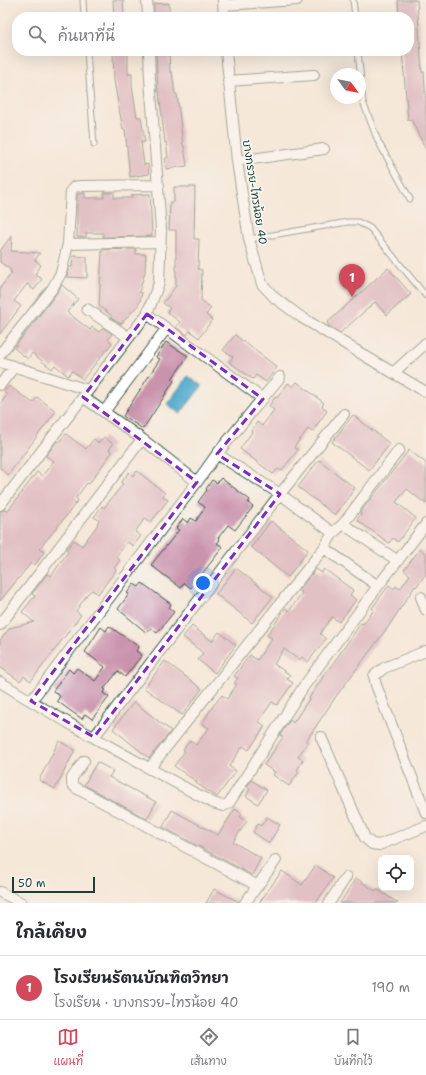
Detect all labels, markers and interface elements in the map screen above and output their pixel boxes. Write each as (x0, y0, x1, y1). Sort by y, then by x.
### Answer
search box (12, 12, 414, 56)
icon: search (26, 23, 48, 45)
text: ค้นหาที่นี่ (58, 26, 115, 46)
north arrow (330, 68, 366, 104)
street label: บางกรวย-ไทรน้อย 40 (239, 138, 271, 246)
pin: 1 (339, 264, 365, 297)
your location (193, 573, 213, 593)
map controls (378, 855, 414, 891)
button: locate (378, 855, 414, 891)
scale bar (12, 875, 95, 894)
text: 50 m (18, 876, 46, 891)
text: ใกล้เคียง (16, 921, 87, 943)
text: โรงเรียนรัตนบัณฑิตวิทยา (54, 968, 229, 988)
text: 1 (26, 979, 32, 996)
text: 190 m (371, 979, 410, 996)
text: โรงเรียน · บางกรวย-ไทรน้อย 40 (54, 994, 238, 1011)
tab: แผนที่ (54, 1026, 83, 1069)
tab: เส้นทาง (190, 1026, 227, 1069)
tab: บันทึกไว้ (334, 1026, 372, 1069)

